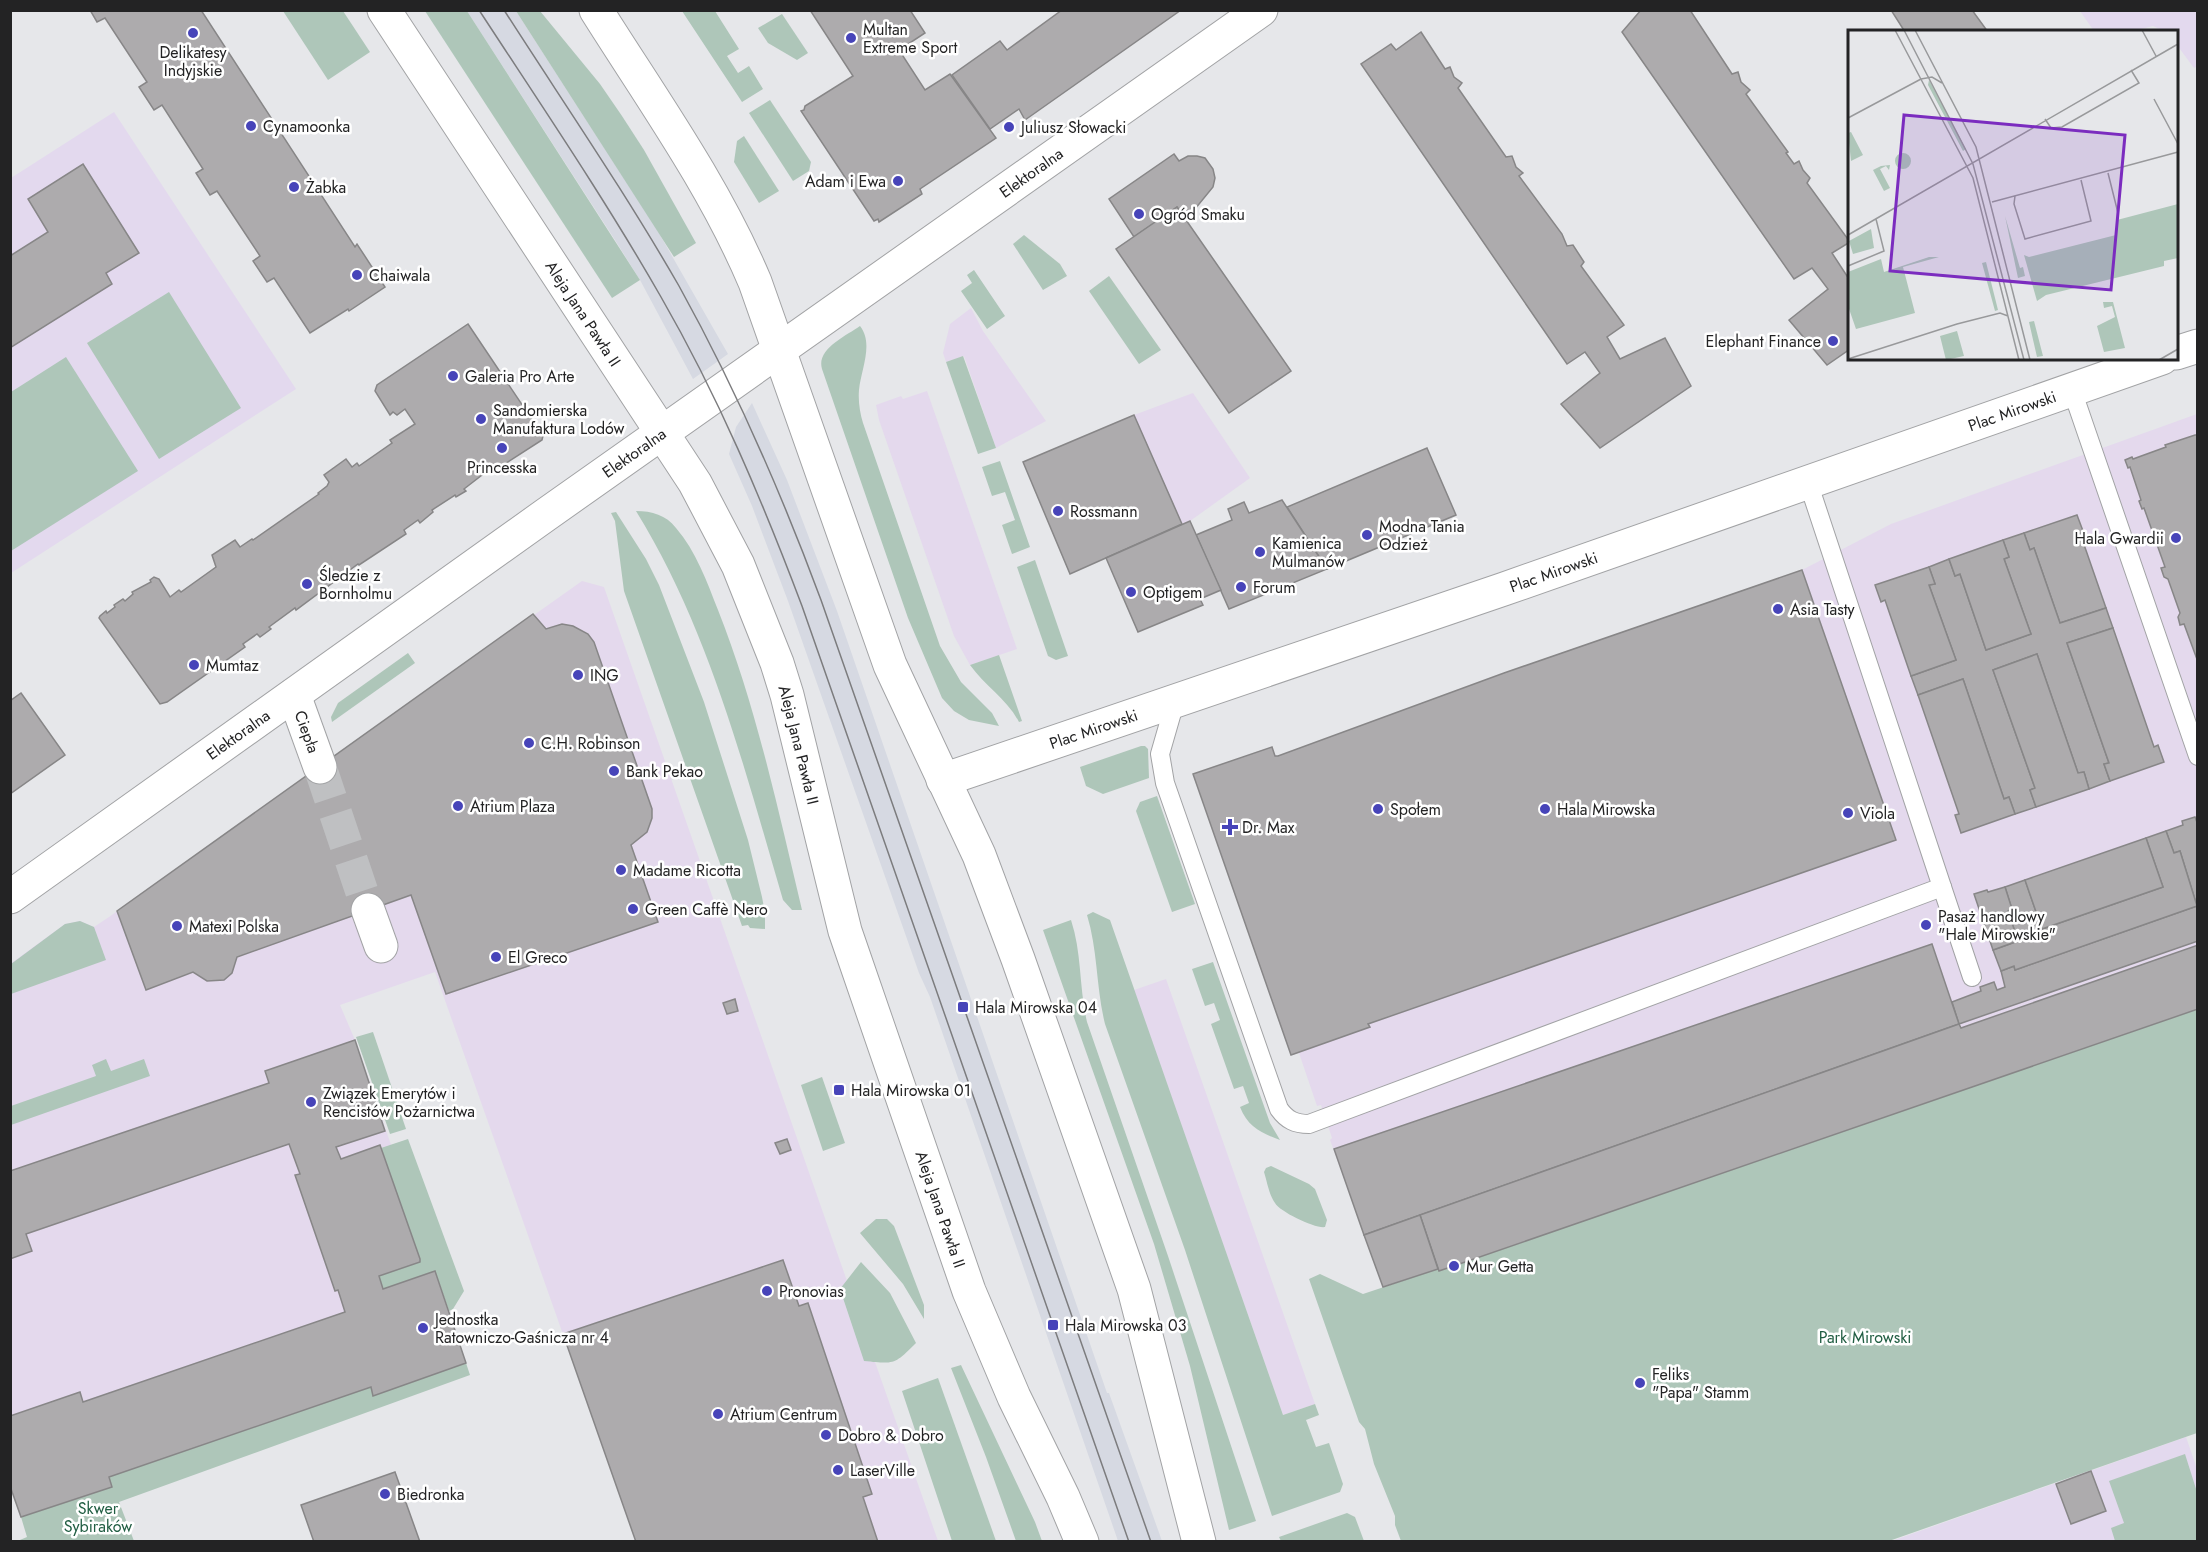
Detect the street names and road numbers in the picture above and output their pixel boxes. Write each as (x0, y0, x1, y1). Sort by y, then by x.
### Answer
street label: Elektoralna (995, 142, 1068, 203)
street label: Aleja Jana Pawła II (540, 256, 626, 371)
street label: Plac Mirowski (1965, 385, 2059, 437)
street label: Elektoralna (598, 422, 671, 484)
street label: Plac Mirowski (1506, 546, 1601, 598)
street label: Aleja Jana Pawła II (773, 682, 825, 807)
street label: Elektoralna (202, 704, 275, 765)
street label: Plac Mirowski (1046, 704, 1141, 755)
street label: Ciepła (289, 707, 325, 756)
street label: Aleja Jana Pawła II (910, 1148, 971, 1271)

